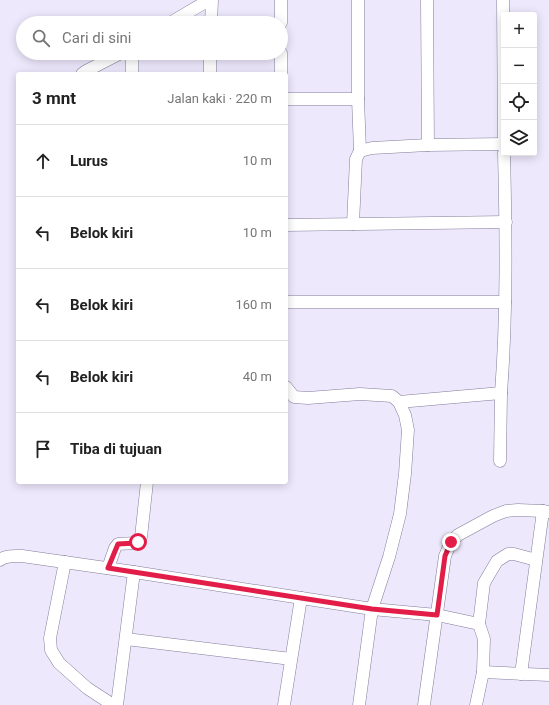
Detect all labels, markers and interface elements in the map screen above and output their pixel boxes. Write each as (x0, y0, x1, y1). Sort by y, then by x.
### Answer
map controls (501, 12, 537, 156)
button: + (501, 12, 537, 48)
search box (16, 16, 288, 60)
icon: search (30, 27, 52, 49)
text: Cari di sini (62, 29, 132, 47)
button: − (501, 48, 537, 84)
button: locate (501, 84, 537, 120)
text: 3 mnt (32, 88, 76, 108)
text: Jalan kaki · 220 m (167, 91, 272, 106)
button: layers (501, 120, 537, 156)
icon: ahead (32, 150, 54, 172)
text: Lurus (70, 152, 108, 170)
text: 10 m (243, 153, 272, 168)
icon: left (32, 222, 54, 244)
text: Belok kiri (70, 224, 133, 242)
text: 10 m (243, 225, 272, 240)
icon: left (32, 294, 54, 316)
text: Belok kiri (70, 296, 133, 314)
text: 160 m (235, 297, 272, 312)
icon: left (32, 366, 54, 388)
text: Belok kiri (70, 368, 133, 386)
text: 40 m (243, 369, 272, 384)
icon: arrive (32, 438, 54, 460)
text: Tiba di tujuan (70, 440, 162, 458)
route start (129, 533, 147, 551)
route end (442, 533, 460, 551)

